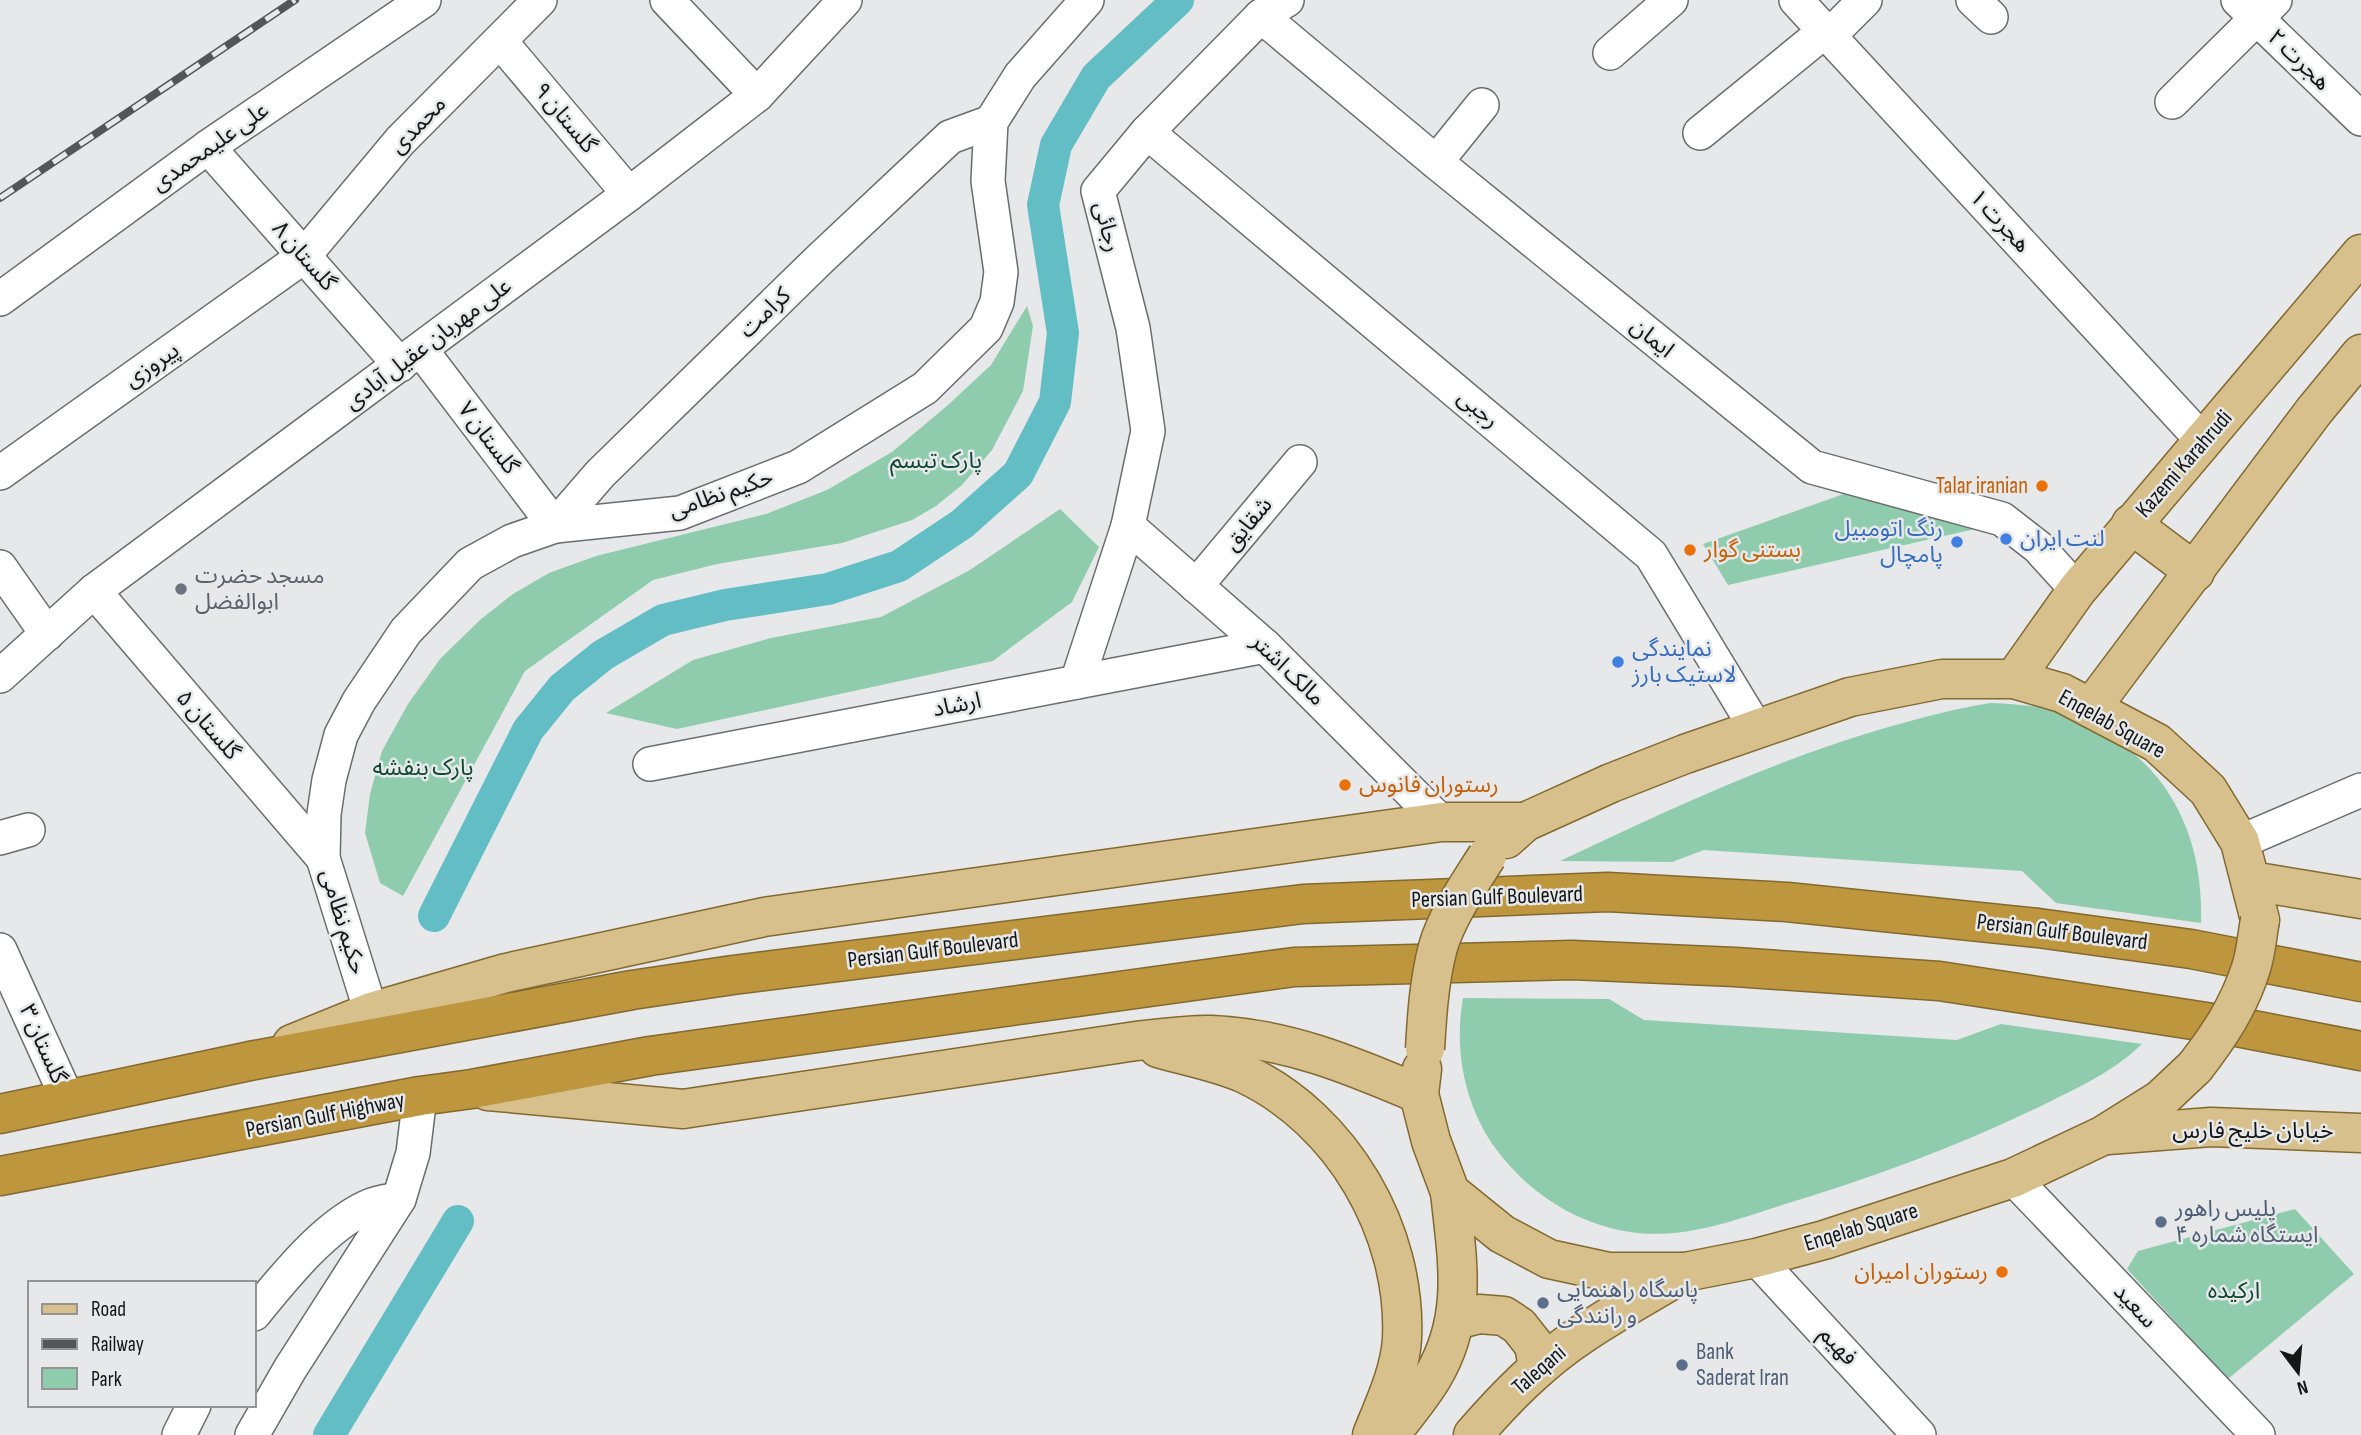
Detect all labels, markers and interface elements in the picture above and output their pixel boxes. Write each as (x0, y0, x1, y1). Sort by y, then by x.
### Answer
street label: هجرت ۲ (2262, 23, 2336, 97)
street label: گلستان ۹ (527, 77, 603, 159)
street label: محمدی (384, 90, 452, 160)
street label: علی علیمحمدی (146, 96, 274, 198)
street label: هجرت ۱ (1964, 183, 2036, 259)
street label: رجائی (1087, 199, 1127, 255)
street label: گلستان ۸ (266, 215, 342, 297)
street label: علی مهربان عقیل آبادی (339, 272, 517, 416)
street label: کرامت (733, 281, 797, 344)
street label: ایمان (1625, 312, 1679, 364)
street label: پیروزی (119, 336, 185, 394)
street label: رجبی (1451, 384, 1505, 434)
street label: گلستان ۷ (452, 396, 525, 480)
street label: Kazemi Karahrudi (2130, 405, 2238, 523)
park label: پارک تبسم (890, 447, 982, 477)
street label: حکیم نظامی (665, 463, 778, 527)
place label: Talar iranian (1936, 472, 2028, 500)
marker: Talar iranian (2034, 478, 2050, 494)
street label: شقایق (1217, 491, 1279, 557)
place label: رنگ اتومبیل پامچال (1834, 515, 1943, 569)
place label: لنت ایران (2020, 525, 2105, 553)
marker: لنت ایران (1998, 531, 2014, 547)
marker: رنگ اتومبیل پامچال (1949, 534, 1965, 550)
place label: بستنی گوار (1703, 536, 1801, 564)
marker: بستنی گوار (1682, 542, 1698, 558)
place label: مسجد حضرت ابوالفضل (195, 562, 325, 616)
marker: مسجد حضرت ابوالفضل (173, 581, 189, 597)
street label: مالک اشتر (1244, 627, 1331, 712)
place label: نمایندگی لاستیک بارز (1631, 635, 1736, 689)
marker: نمایندگی لاستیک بارز (1610, 654, 1626, 670)
street label: Enqelab Square (2054, 683, 2170, 765)
street label: گلستان ۵ (170, 684, 246, 766)
street label: ارشاد (930, 687, 984, 723)
park label: پارک بنفشه (372, 754, 474, 782)
place label: رستوران فانوس (1359, 771, 1499, 799)
marker: رستوران فانوس (1337, 777, 1353, 793)
street label: حکیم نظامی (312, 866, 372, 979)
street label: Persian Gulf Boulevard (1411, 880, 1583, 914)
street label: Persian Gulf Boulevard (1975, 908, 2149, 956)
street label: Persian Gulf Boulevard (846, 926, 1020, 974)
street label: گلستان ۳ (13, 1000, 73, 1088)
street label: Persian Gulf Highway (243, 1086, 407, 1144)
street label: خیابان خلیج فارس (2172, 1117, 2334, 1147)
place label: پلیس راهور ایستگاه شماره ۴ (2174, 1195, 2319, 1249)
street label: Enqelab Square (1801, 1196, 1921, 1258)
marker: پلیس راهور ایستگاه شماره ۴ (2153, 1214, 2169, 1230)
place label: رستوران امیران (1854, 1258, 1988, 1286)
marker: رستوران امیران (1994, 1264, 2010, 1280)
place label: پاسگاه راهنمایی و رانندگی (1557, 1276, 1698, 1330)
park label: ارکیده (2208, 1277, 2260, 1305)
street label: سعید (2107, 1278, 2163, 1334)
legend (28, 1281, 256, 1407)
marker: پاسگاه راهنمایی و رانندگی (1535, 1295, 1551, 1311)
text: Road (91, 1297, 126, 1322)
street label: فهیم (1811, 1321, 1863, 1373)
text: Railway (91, 1332, 144, 1357)
north arrow (2263, 1337, 2333, 1407)
place label: Bank Saderat Iran (1696, 1338, 1789, 1392)
street label: Taleqani (1506, 1339, 1572, 1401)
marker: Bank Saderat Iran (1674, 1357, 1690, 1373)
text: Park (91, 1367, 122, 1392)
text: N (2294, 1374, 2310, 1399)

